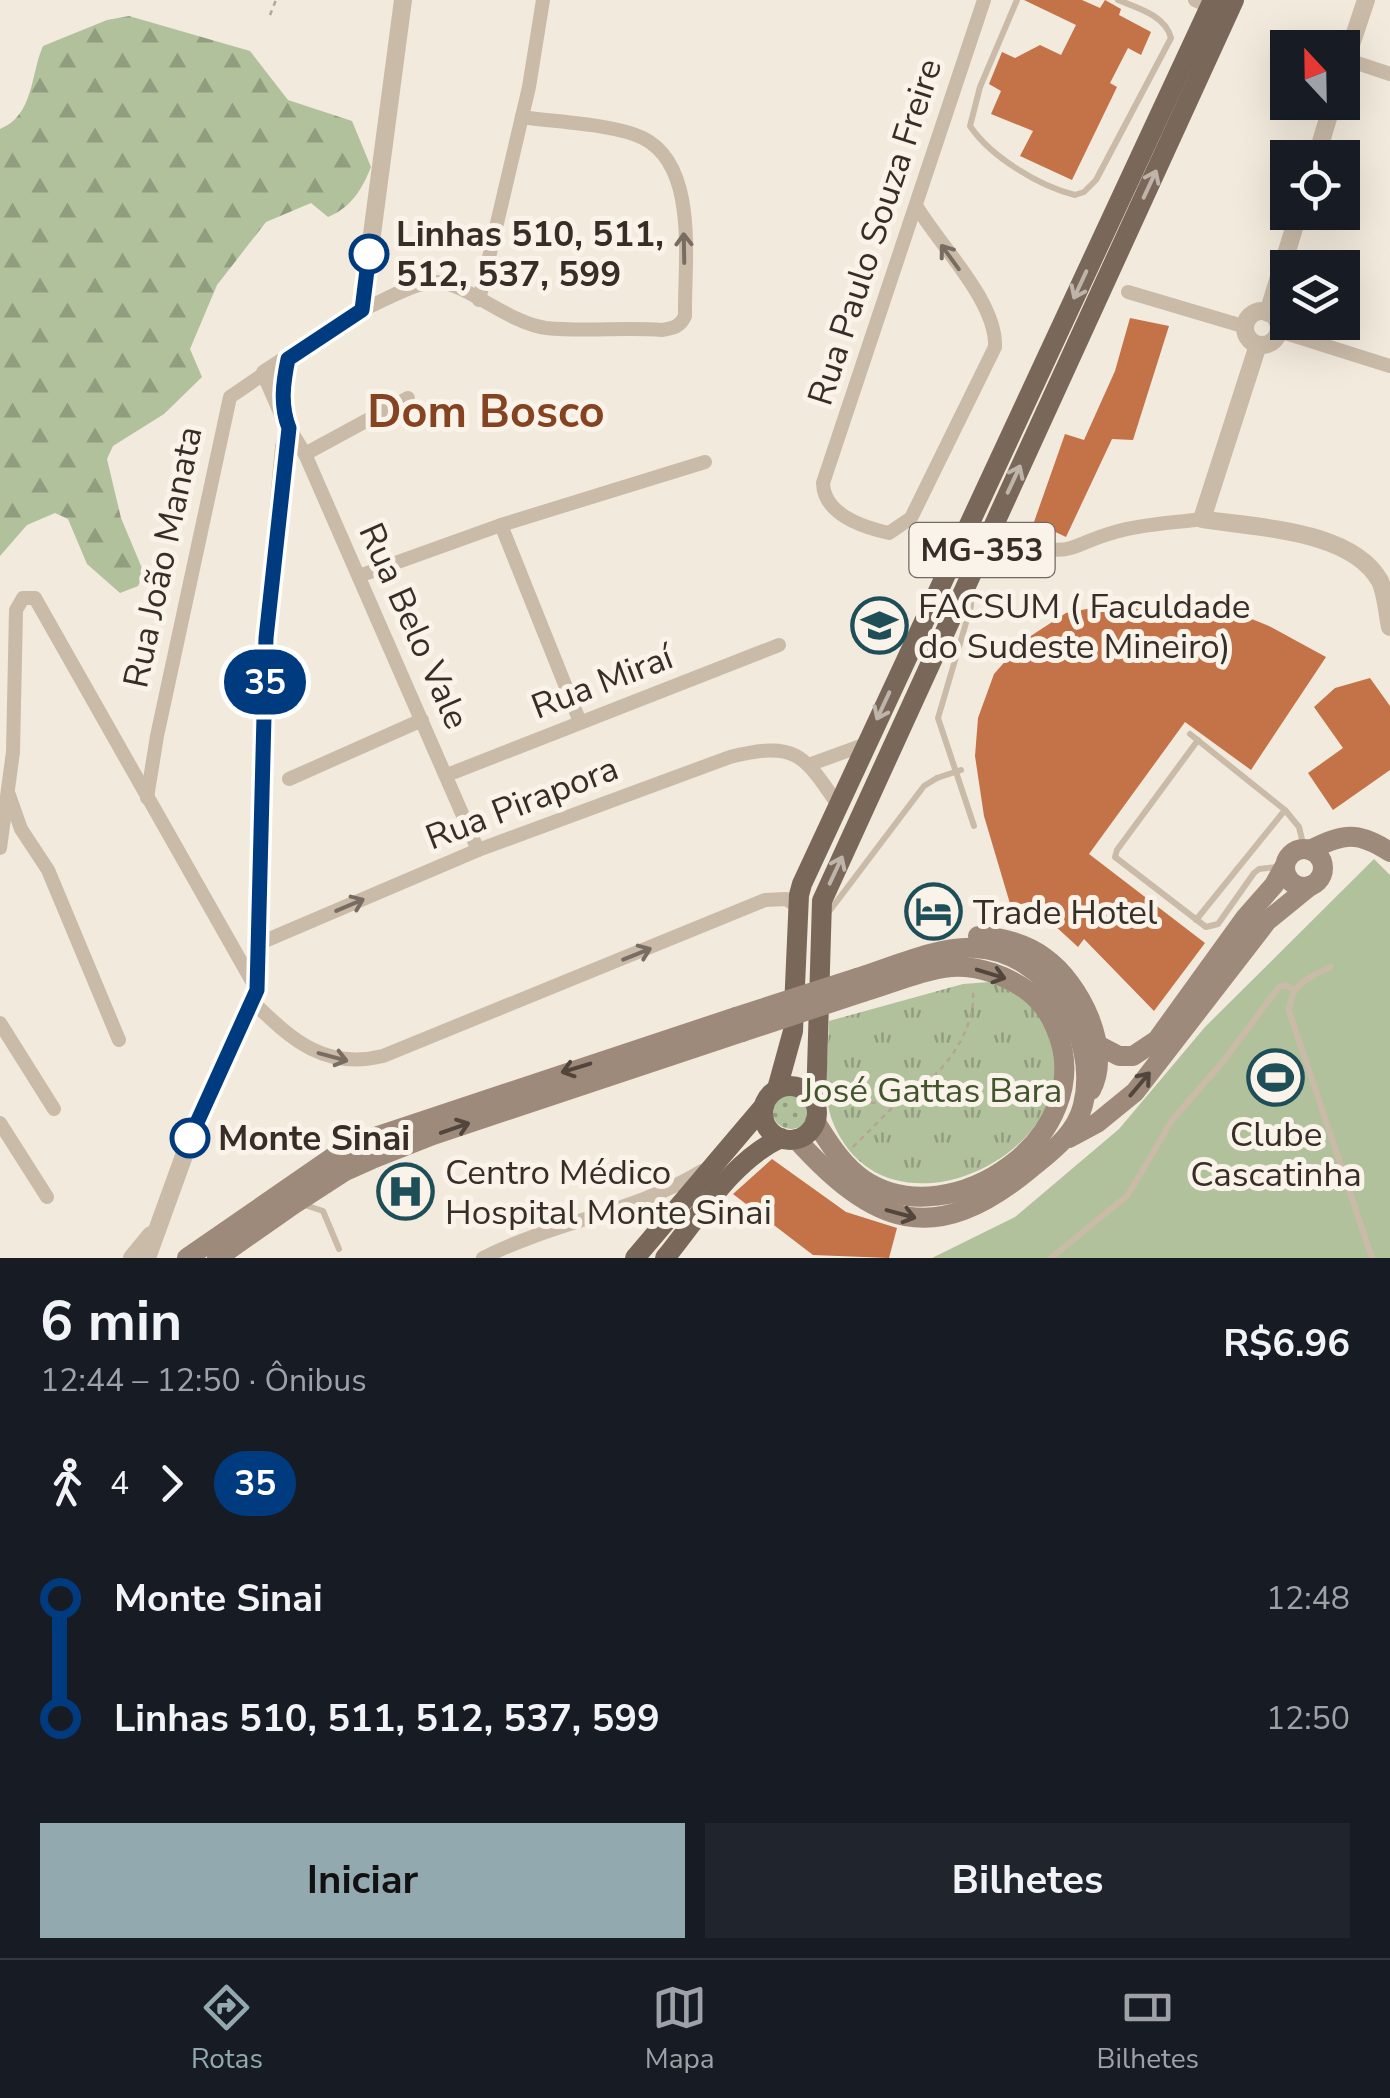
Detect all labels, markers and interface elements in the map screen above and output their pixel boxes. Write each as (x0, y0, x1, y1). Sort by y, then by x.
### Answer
north arrow (1270, 30, 1360, 120)
map controls (1270, 30, 1360, 340)
street label: Rua Paulo Souza Freire (797, 53, 953, 411)
button: locate (1270, 140, 1360, 230)
one-way arrow (1142, 169, 1160, 200)
place label: Linhas 510, 511, 512, 537, 599 (396, 211, 664, 298)
one-way arrow (674, 232, 693, 264)
marker: Linhas 510, 511, 512, 537, 599 (350, 235, 388, 273)
one-way arrow (940, 244, 961, 271)
button: layers (1270, 250, 1360, 340)
one-way arrow (1070, 269, 1088, 300)
district label: Dom Bosco (367, 382, 605, 443)
street label: Rua João Manata (112, 422, 214, 692)
one-way arrow (1006, 465, 1025, 495)
street label: Rua Belo Vale (348, 516, 480, 736)
road number: MG-353 (910, 523, 1054, 577)
place label: FACSUM ( Faculdade do Sudeste Mineiro) (918, 583, 1250, 670)
school or university icon: FACSUM ( Faculdade do Sudeste Mineiro) (849, 596, 909, 656)
street label: Rua Miraí (525, 633, 681, 730)
line badge: 35 (220, 650, 310, 714)
text: 35 (244, 659, 286, 706)
one-way arrow (873, 691, 892, 721)
street label: Rua Pirapora (419, 745, 625, 861)
one-way arrow (827, 856, 846, 886)
hotel icon: Trade Hotel (904, 882, 964, 942)
place label: Trade Hotel (973, 889, 1158, 936)
one-way arrow (334, 895, 365, 913)
one-way arrow (621, 943, 652, 961)
one-way arrow (974, 966, 1006, 984)
sports icon: Clube Cascatinha (1246, 1048, 1306, 1108)
one-way arrow (316, 1049, 348, 1067)
one-way arrow (561, 1061, 593, 1079)
park label: José Gattas Bara (801, 1067, 1062, 1114)
one-way arrow (1129, 1071, 1151, 1097)
place label: Clube Cascatinha (1190, 1111, 1362, 1198)
place label: Monte Sinai (218, 1115, 410, 1162)
one-way arrow (438, 1118, 470, 1136)
marker: Monte Sinai (171, 1119, 209, 1157)
place label: Centro Médico Hospital Monte Sinai (445, 1149, 772, 1236)
hospital icon: Centro Médico Hospital Monte Sinai (376, 1162, 436, 1222)
one-way arrow (885, 1206, 917, 1225)
text: 6 min (40, 1284, 182, 1359)
text: R$6.96 (1223, 1318, 1350, 1369)
text: 12:44 – 12:50 · Ônibus (40, 1359, 367, 1402)
icon: walk (40, 1456, 95, 1511)
icon: forward (144, 1456, 199, 1511)
text: 35 (234, 1460, 276, 1507)
text: 4 (110, 1462, 129, 1505)
text: Monte Sinai (114, 1573, 323, 1624)
text: 12:48 (1266, 1577, 1350, 1620)
text: Linhas 510, 511, 512, 537, 599 (114, 1693, 660, 1744)
text: 12:50 (1266, 1697, 1350, 1740)
button: Iniciar (40, 1823, 685, 1938)
button: Bilhetes (705, 1823, 1350, 1938)
tab: Rotas (191, 1980, 263, 2078)
tab: Mapa (645, 1980, 715, 2078)
tab: Bilhetes (1097, 1980, 1199, 2078)

